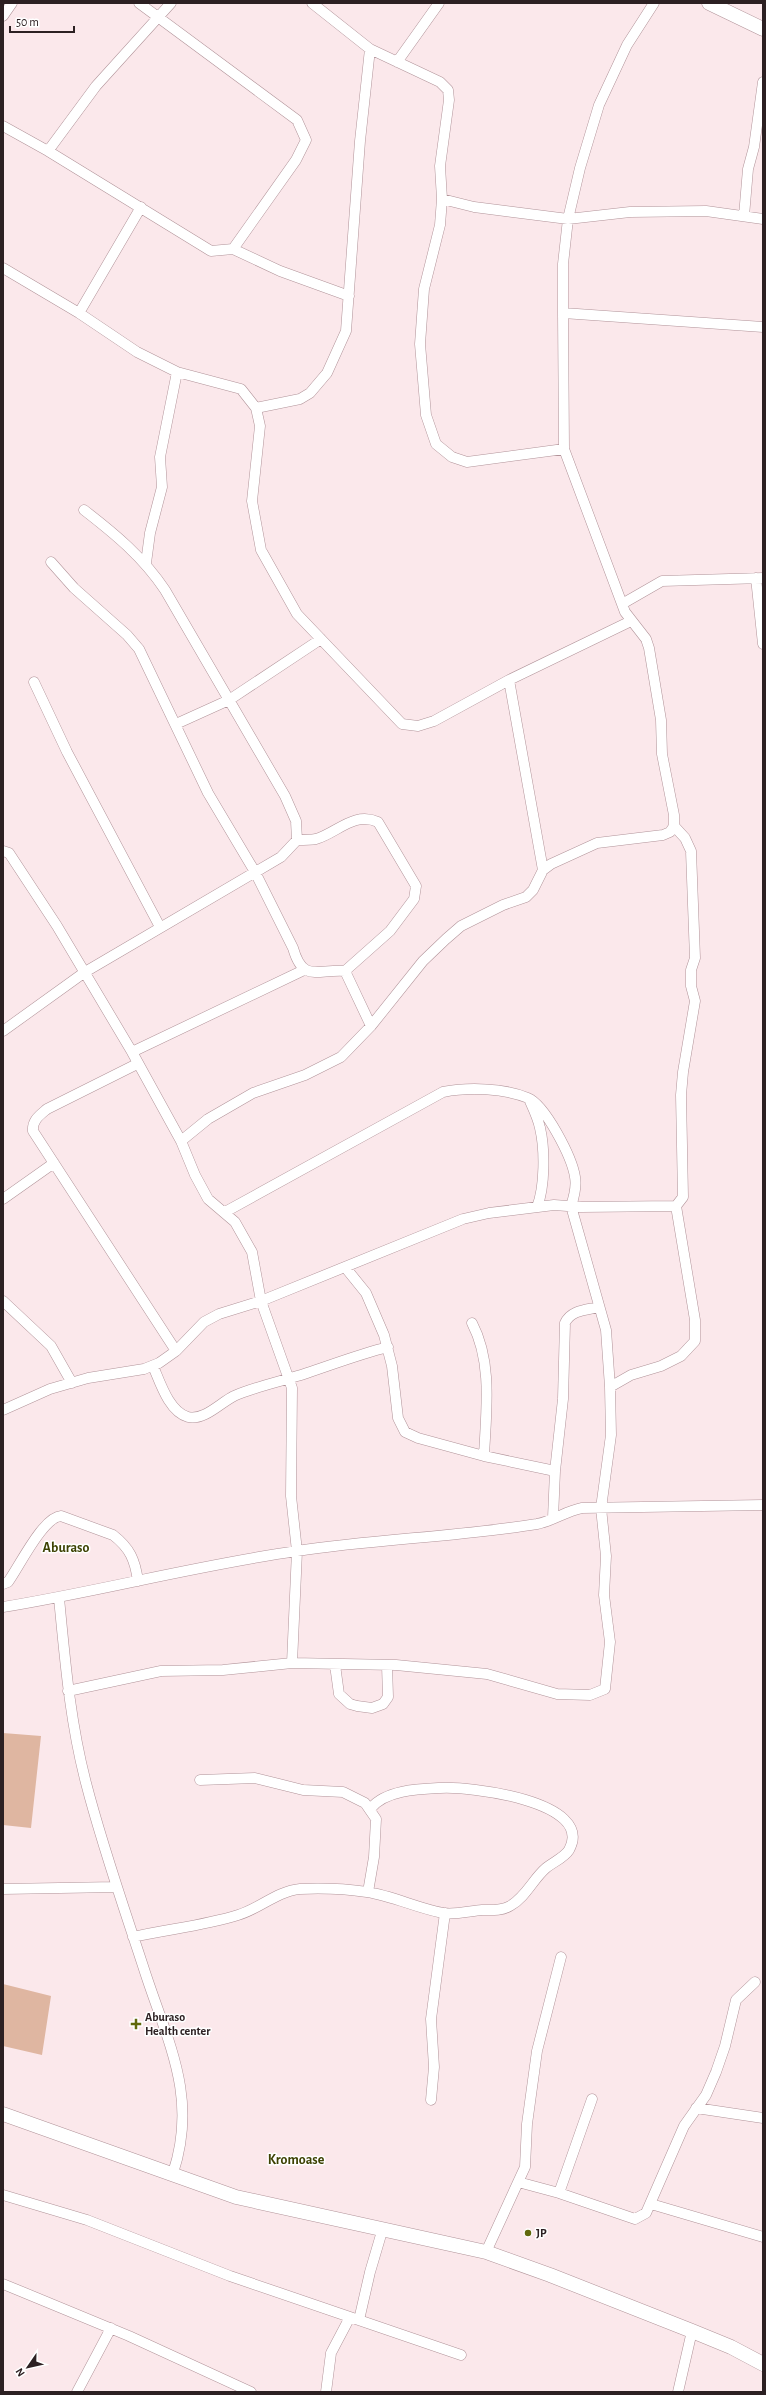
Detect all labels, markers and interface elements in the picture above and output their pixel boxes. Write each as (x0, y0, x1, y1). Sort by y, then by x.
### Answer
scale bar (10, 8, 74, 34)
text: 50 m (16, 16, 39, 28)
district label: Aburaso (43, 1541, 89, 1555)
place label: Aburaso Health center (145, 2011, 211, 2037)
marker: Aburaso Health center (130, 2018, 142, 2030)
district label: Kromoase (268, 2153, 325, 2167)
place label: JP (536, 2227, 547, 2239)
marker: JP (523, 2228, 533, 2238)
north arrow (8, 2347, 48, 2387)
text: N (13, 2366, 27, 2379)

